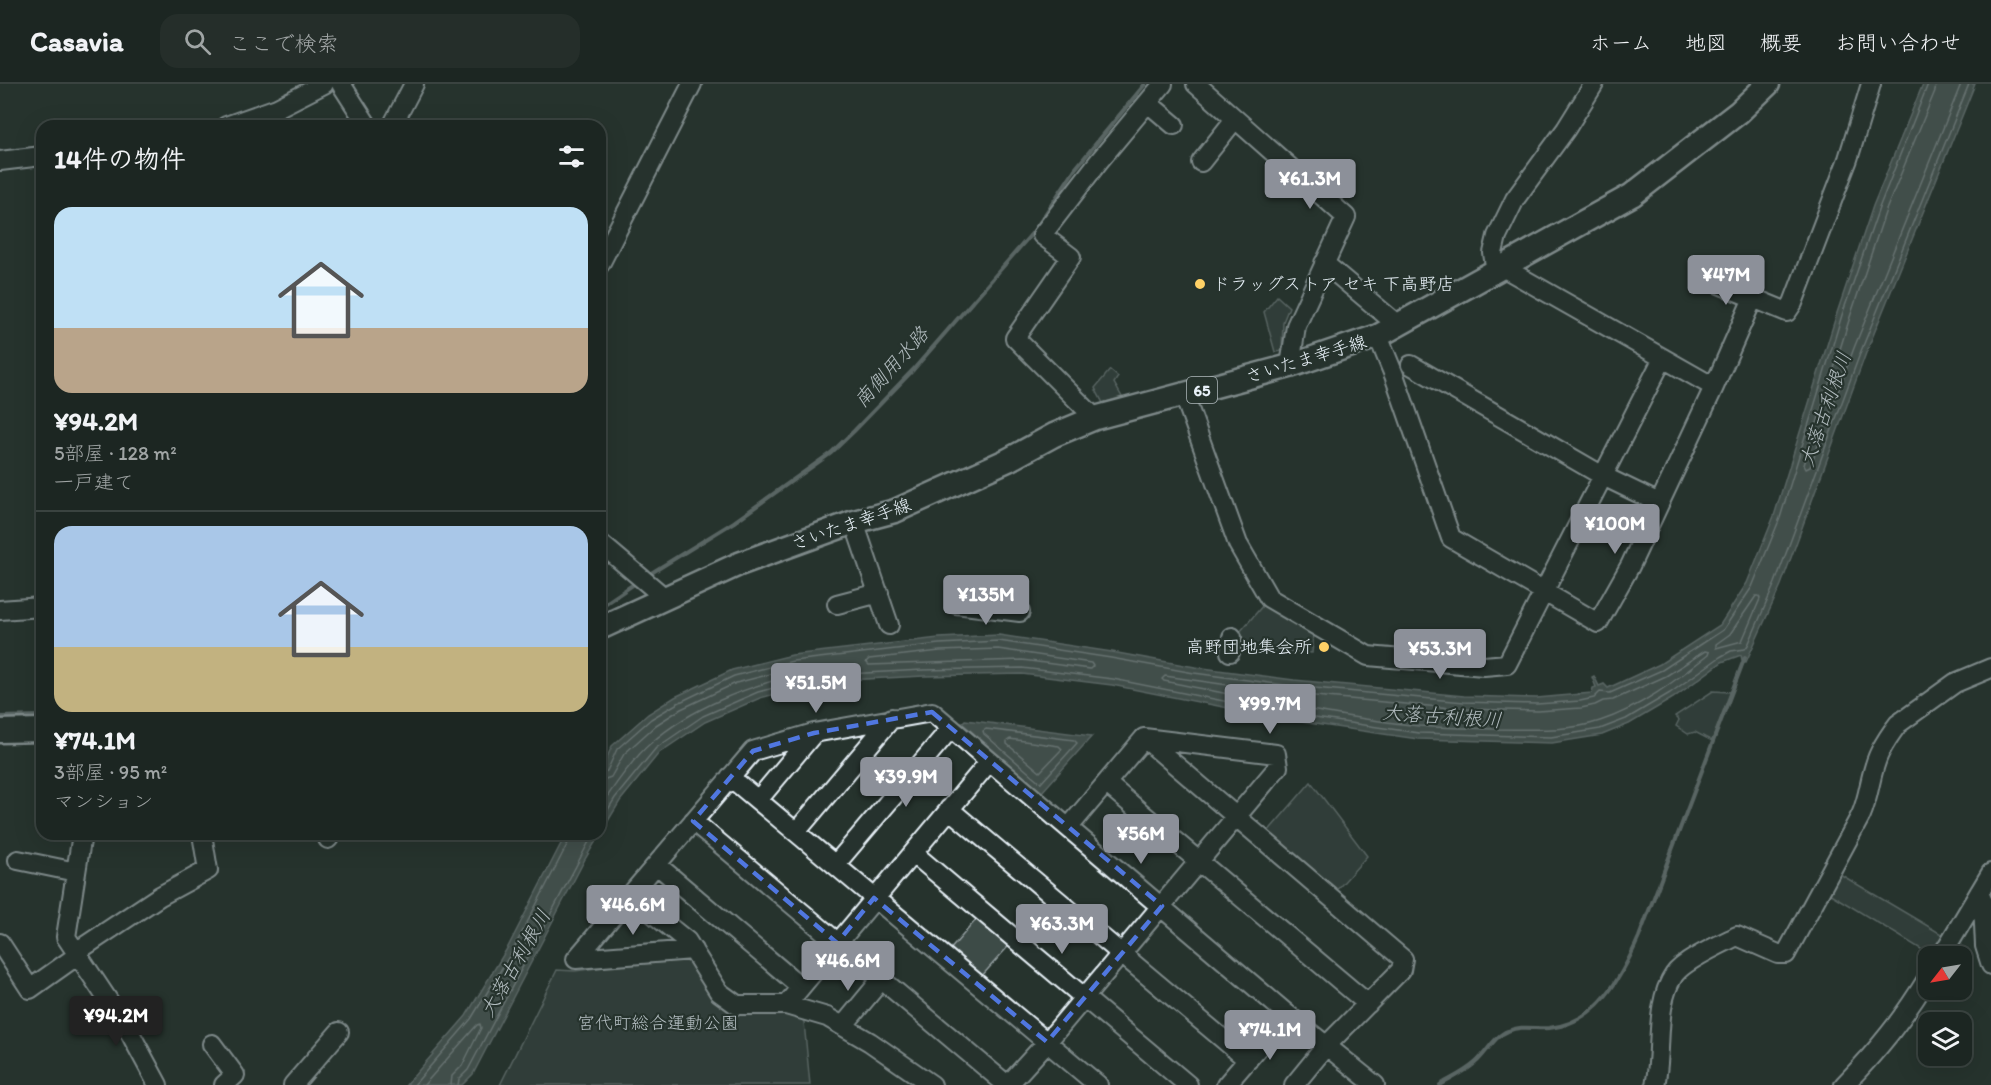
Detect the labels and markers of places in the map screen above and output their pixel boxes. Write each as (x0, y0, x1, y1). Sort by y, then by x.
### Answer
pin: ¥61.3M (1261, 159, 1359, 210)
pin: ¥47M (1690, 255, 1762, 306)
place label: ドラッグストア セキ 下高野店 (1212, 273, 1454, 295)
marker: ドラッグストア セキ 下高野店 (1193, 277, 1207, 291)
pin: ¥100M (1573, 504, 1657, 555)
pin: ¥135M (944, 575, 1028, 626)
pin: ¥53.3M (1391, 629, 1489, 680)
place label: 高野団地集会所 (1186, 636, 1312, 658)
marker: 高野団地集会所 (1317, 640, 1331, 654)
pin: ¥51.5M (767, 663, 865, 714)
pin: ¥99.7M (1221, 684, 1319, 735)
pin: ¥39.9M (857, 757, 955, 808)
pin: ¥56M (1105, 814, 1177, 865)
pin: ¥46.6M (584, 885, 682, 936)
pin: ¥63.3M (1013, 904, 1111, 955)
pin: ¥46.6M (799, 941, 897, 992)
pin: ¥94.2M (67, 996, 165, 1047)
pin: ¥74.1M (1221, 1010, 1319, 1061)

